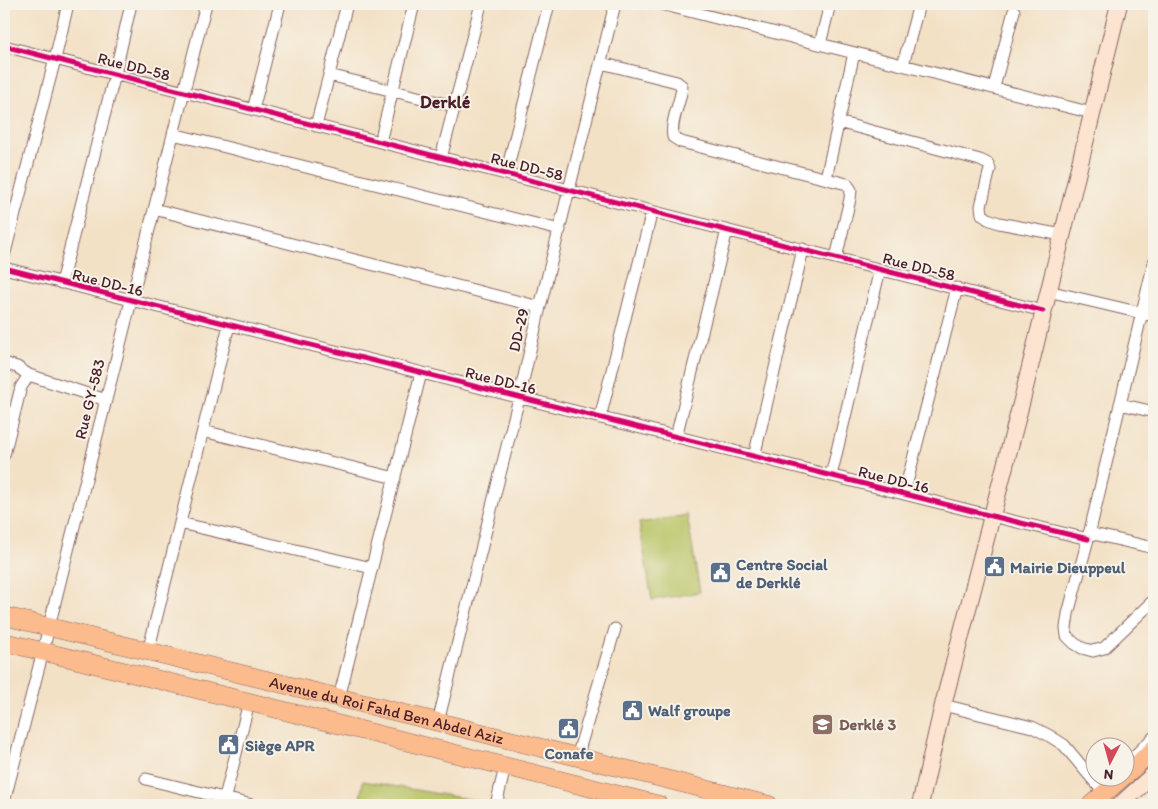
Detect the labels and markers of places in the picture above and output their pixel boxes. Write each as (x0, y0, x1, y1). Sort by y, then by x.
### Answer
place label: Centre Social de Derklé (736, 555, 828, 592)
public building icon: Mairie Dieuppeul (982, 555, 1006, 579)
place label: Mairie Dieuppeul (1010, 558, 1126, 578)
public building icon: Centre Social de Derklé (708, 561, 732, 585)
public building icon: Walf groupe (620, 698, 644, 722)
place label: Walf groupe (648, 701, 731, 721)
school or university icon: Derklé 3 (811, 712, 835, 736)
place label: Derklé 3 (839, 715, 896, 734)
public building icon: Conafe (557, 717, 581, 741)
public building icon: Siège APR (217, 733, 241, 757)
place label: Siège APR (245, 736, 316, 756)
place label: Conafe (544, 744, 594, 763)

